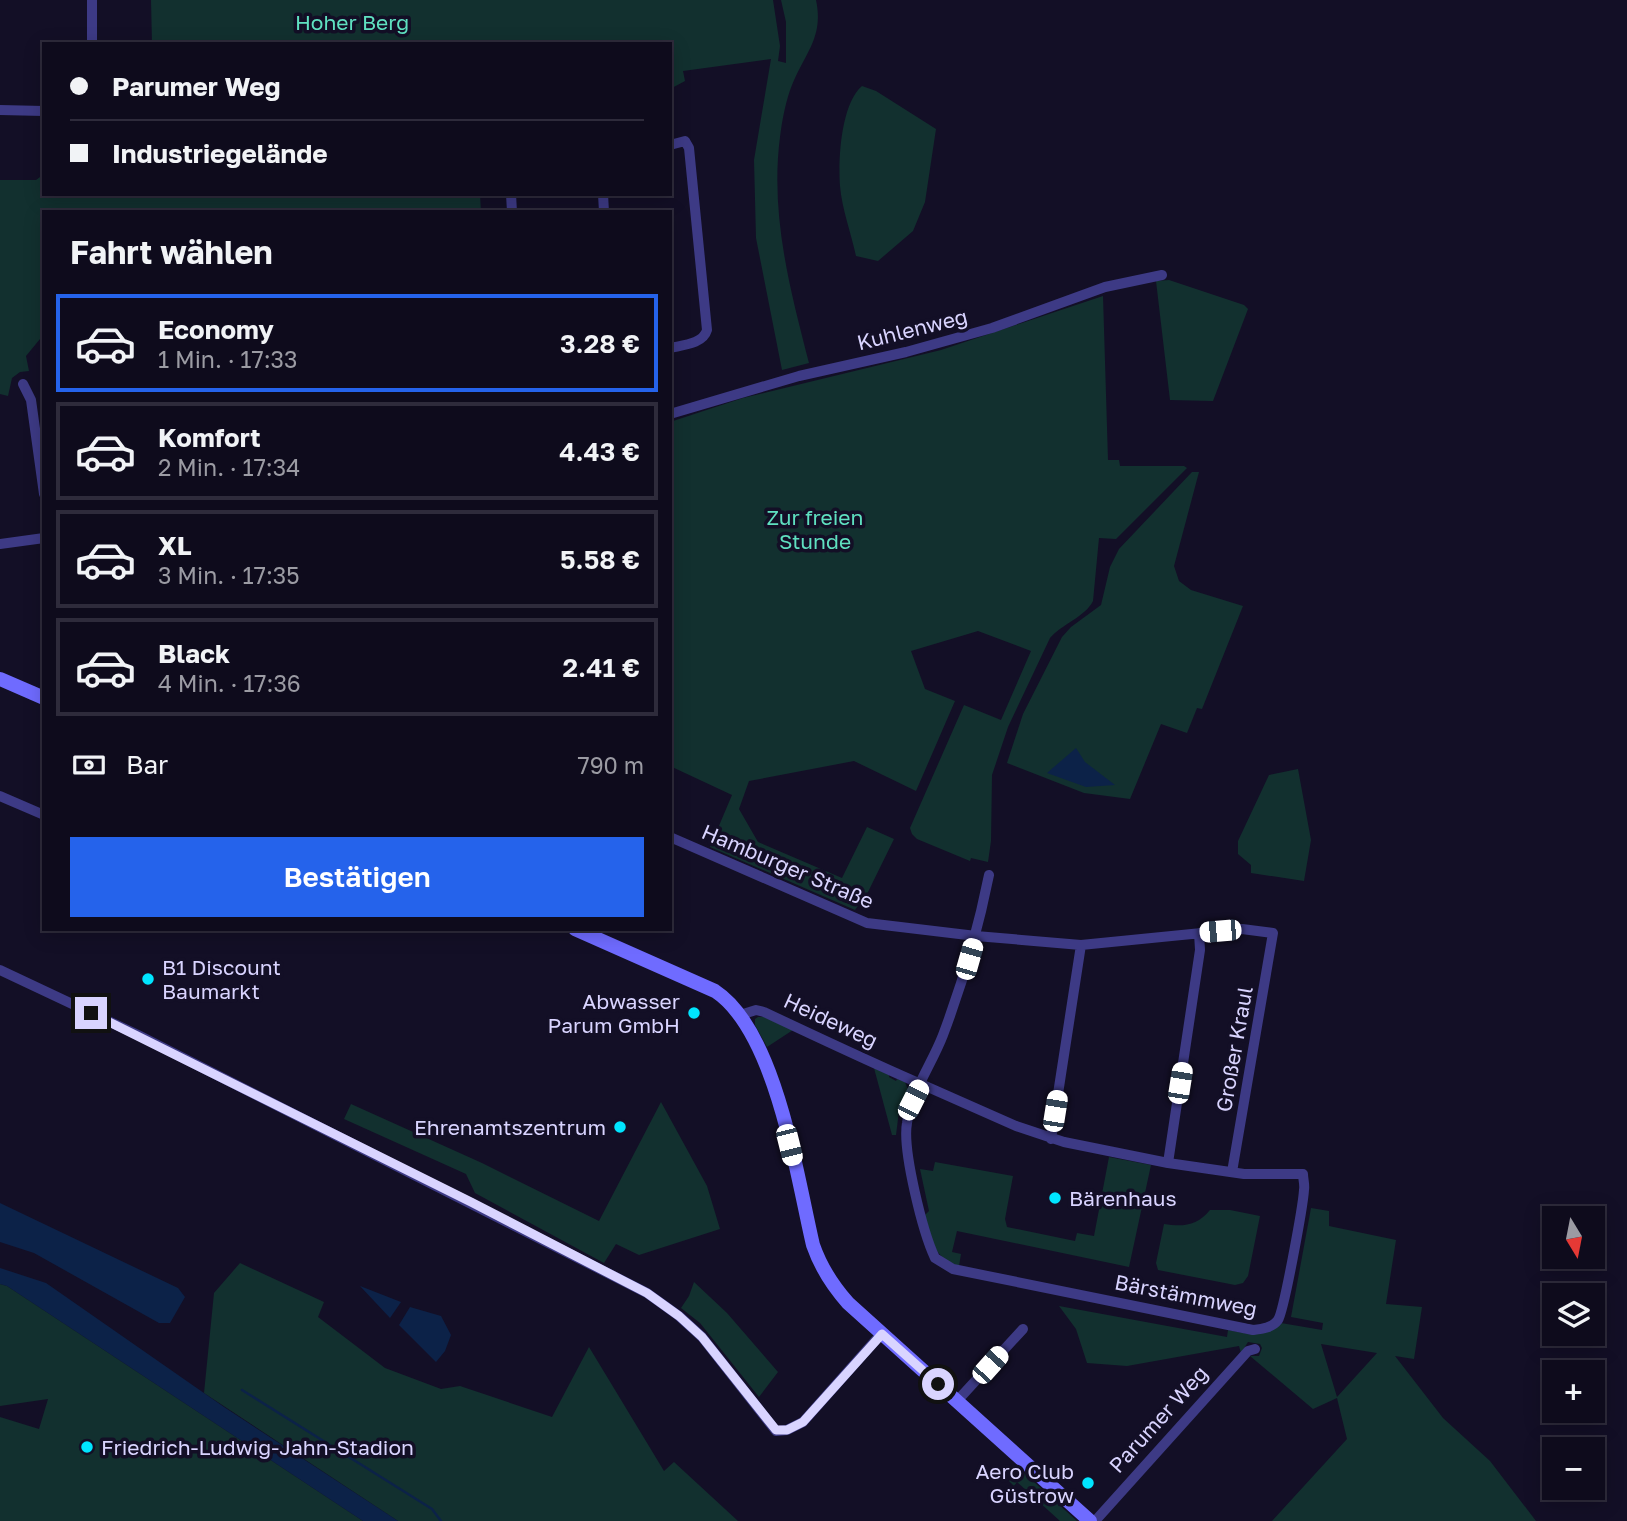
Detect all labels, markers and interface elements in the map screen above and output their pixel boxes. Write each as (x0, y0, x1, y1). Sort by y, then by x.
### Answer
park label: Hoher Berg (295, 9, 409, 35)
text: Parumer Weg (112, 71, 280, 102)
text: Industriegelände (112, 138, 328, 169)
text: Fahrt wählen (70, 233, 273, 271)
street label: Kuhlenweg (854, 303, 970, 355)
icon: car (74, 312, 137, 375)
text: Economy (158, 314, 274, 345)
text: 3.28 € (560, 328, 640, 359)
text: 1 Min. · 17:33 (158, 345, 297, 373)
icon: car (74, 420, 137, 483)
text: Komfort (158, 422, 261, 453)
text: 4.43 € (559, 436, 640, 467)
text: 2 Min. · 17:34 (158, 453, 300, 481)
park label: Zur freien Stunde (767, 504, 863, 554)
icon: car (74, 528, 137, 591)
text: XL (158, 530, 192, 561)
text: 5.58 € (560, 544, 640, 575)
text: 3 Min. · 17:35 (158, 561, 300, 589)
icon: car (74, 636, 137, 699)
text: Black (158, 638, 230, 669)
text: 2.41 € (563, 652, 640, 683)
text: 4 Min. · 17:36 (158, 669, 301, 697)
icon: cash (70, 746, 108, 784)
text: Bar (126, 749, 168, 780)
text: 790 m (578, 751, 644, 779)
street label: Hamburger Straße (698, 818, 878, 914)
button: Bestätigen (70, 837, 644, 917)
car (1199, 919, 1242, 943)
car (954, 936, 985, 982)
place label: B1 Discount Baumarkt (162, 954, 281, 1004)
marker: B1 Discount Baumarkt (140, 971, 156, 987)
street label: Großer Kraul (1210, 984, 1258, 1114)
street label: Heideweg (780, 987, 882, 1053)
place label: Abwasser Parum GmbH (548, 988, 680, 1038)
route end (75, 997, 107, 1029)
marker: Abwasser Parum GmbH (686, 1005, 702, 1021)
car (1167, 1061, 1194, 1105)
car (895, 1077, 932, 1123)
car (1042, 1089, 1069, 1133)
place label: Ehrenamtszentrum (414, 1114, 606, 1140)
marker: Ehrenamtszentrum (612, 1119, 628, 1135)
car (774, 1122, 805, 1168)
place label: Bärenhaus (1069, 1185, 1177, 1211)
marker: Bärenhaus (1047, 1190, 1063, 1206)
north arrow (1542, 1206, 1605, 1269)
map controls (1542, 1206, 1605, 1500)
street label: Bärstämmweg (1113, 1268, 1259, 1322)
button: layers (1542, 1283, 1605, 1346)
car (969, 1342, 1012, 1388)
street label: Parumer Weg (1103, 1360, 1213, 1478)
button: + (1542, 1360, 1605, 1423)
route start (922, 1368, 954, 1400)
place label: Friedrich-Ludwig-Jahn-Stadion (101, 1434, 414, 1460)
button: − (1542, 1437, 1605, 1500)
marker: Friedrich-Ludwig-Jahn-Stadion (79, 1439, 95, 1455)
place label: Aero Club Güstrow (976, 1458, 1074, 1508)
marker: Aero Club Güstrow (1080, 1475, 1096, 1491)

